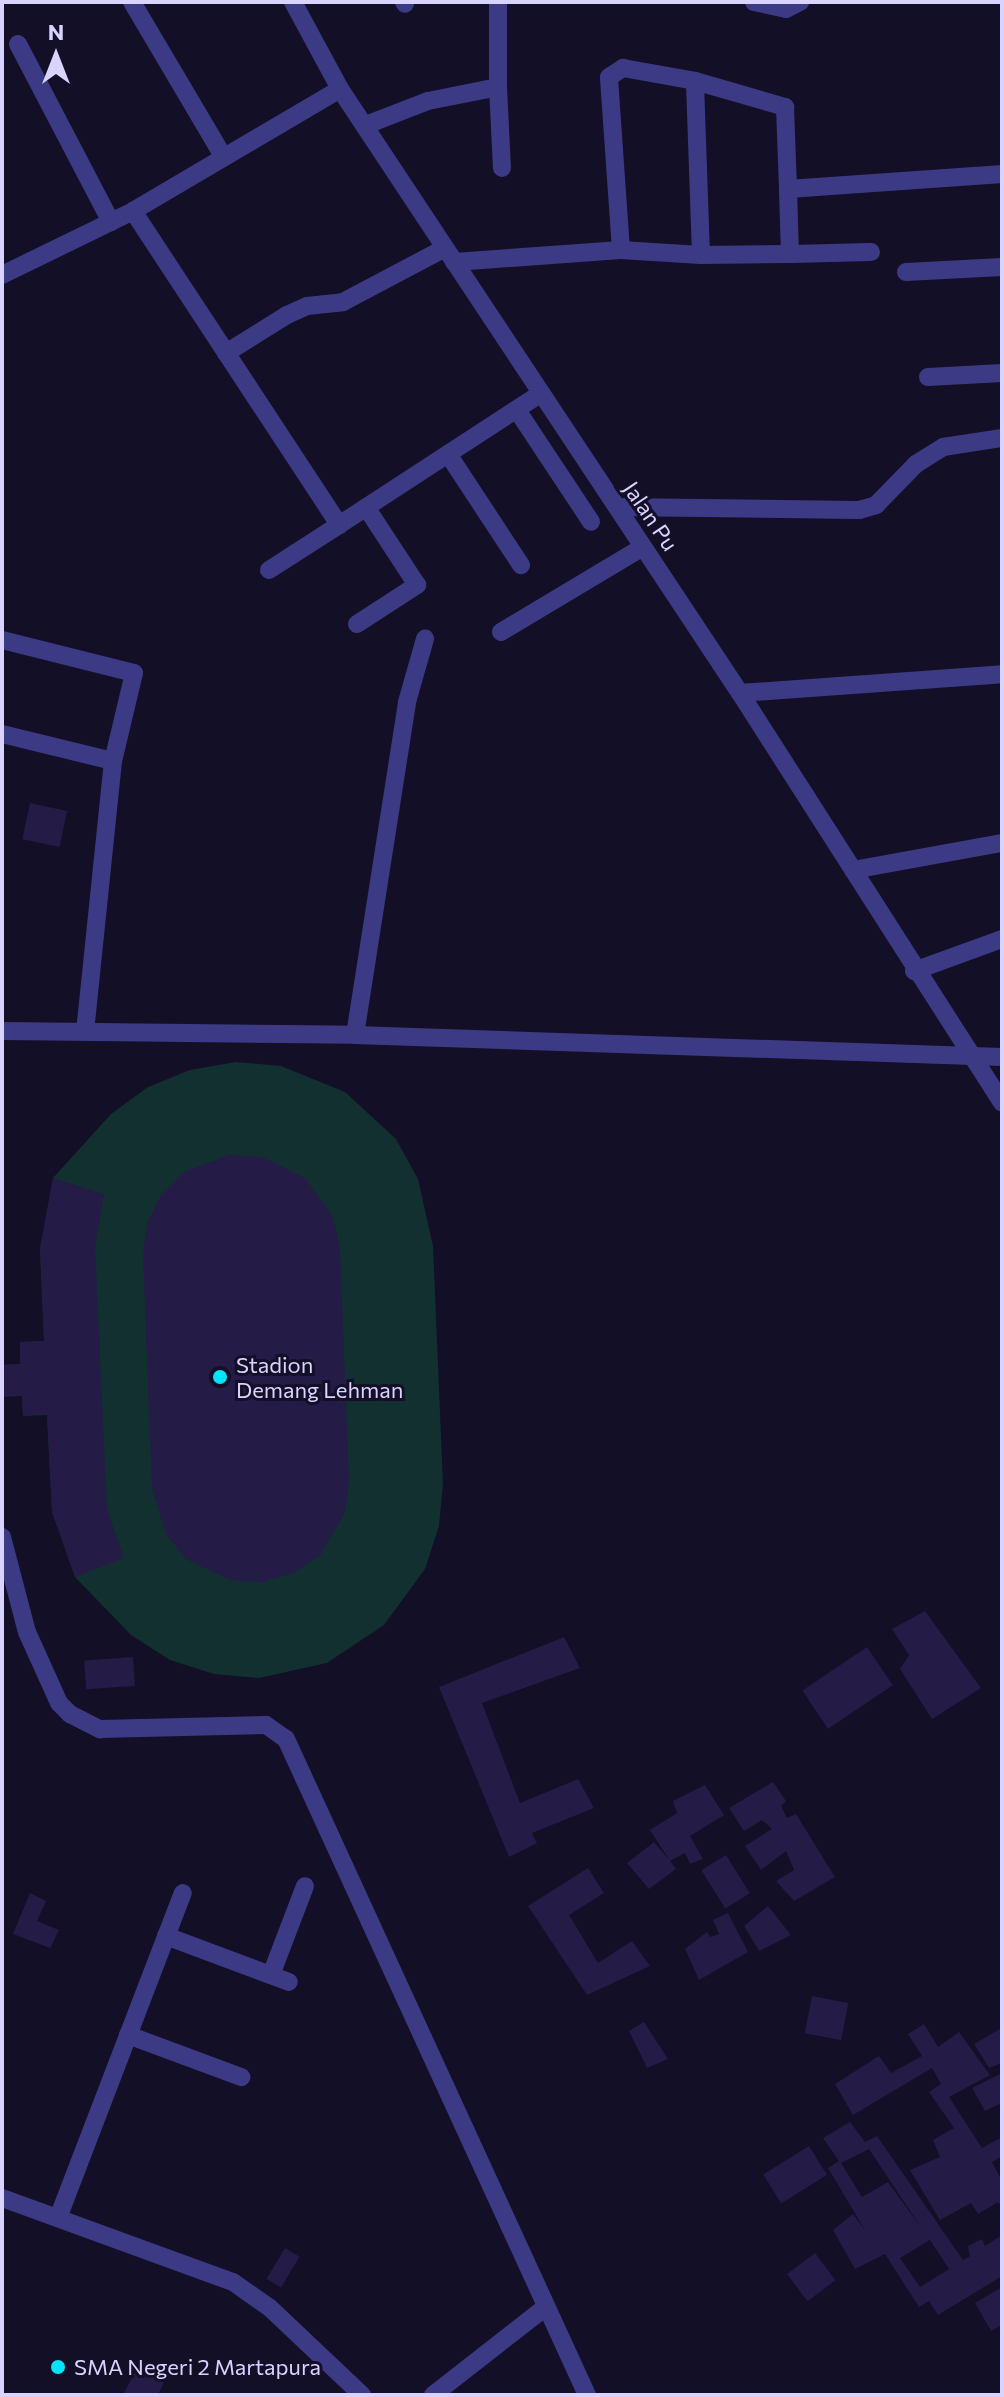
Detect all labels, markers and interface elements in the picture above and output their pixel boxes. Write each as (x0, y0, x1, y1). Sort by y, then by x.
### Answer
north arrow (16, 16, 96, 96)
text: N (48, 18, 64, 45)
street label: Jalan Pu (618, 476, 684, 556)
place label: Stadion Demang Lehman (236, 1351, 403, 1402)
marker: Stadion Demang Lehman (211, 1368, 229, 1386)
place label: SMA Negeri 2 Martapura (74, 2354, 321, 2380)
marker: SMA Negeri 2 Martapura (49, 2358, 67, 2376)

